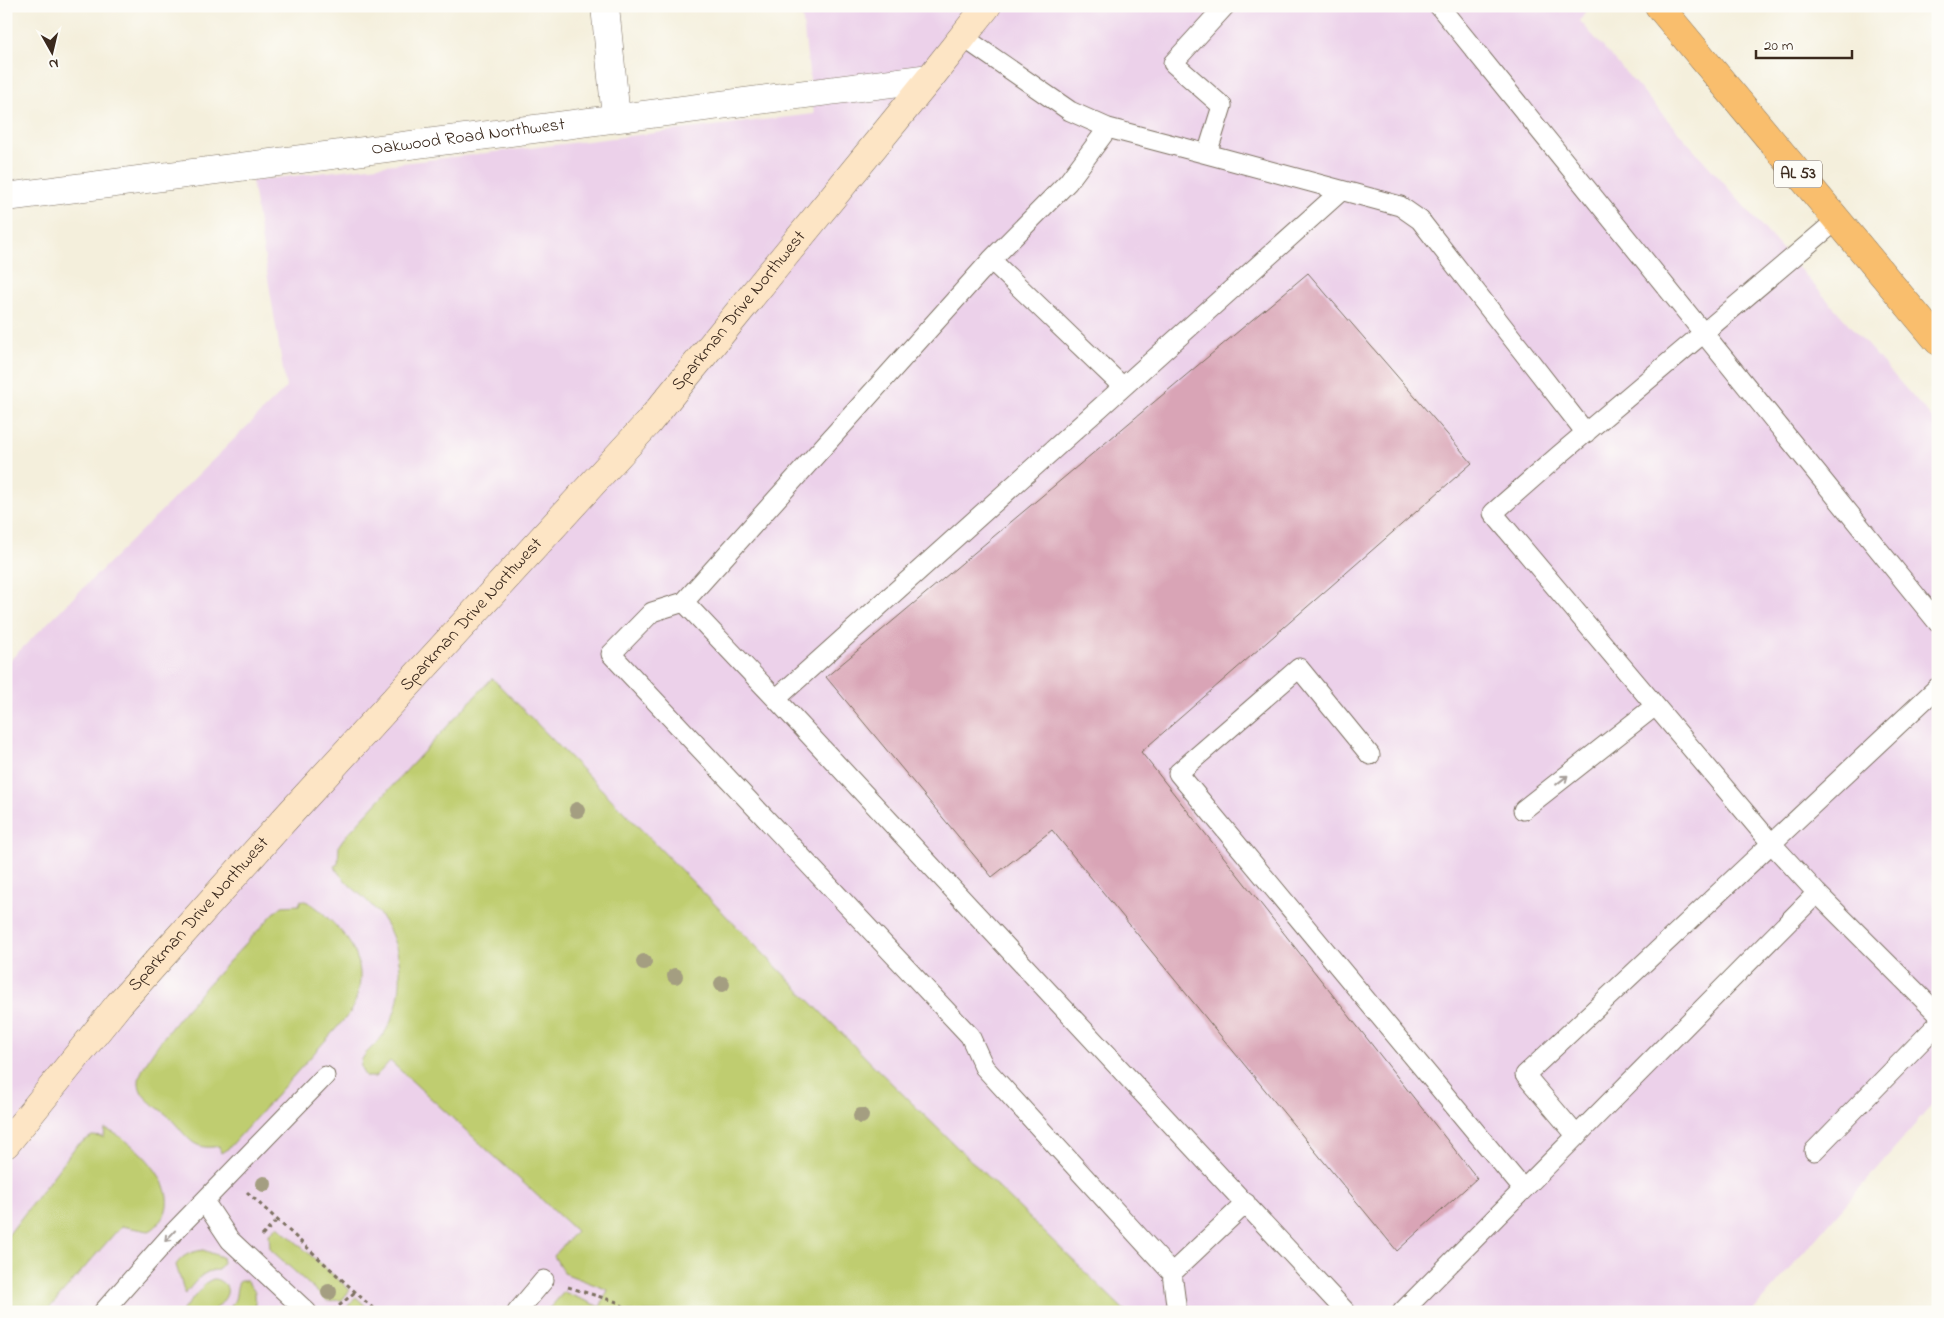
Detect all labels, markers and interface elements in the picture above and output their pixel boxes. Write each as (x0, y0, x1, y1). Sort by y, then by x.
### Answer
north arrow (28, 28, 78, 78)
scale bar (1756, 28, 1853, 60)
text: 20 m (1764, 35, 1794, 57)
text: N (47, 52, 60, 74)
street label: Oakwood Road Northwest (370, 112, 567, 163)
road number: AL 53 (1774, 160, 1822, 188)
street label: Sparkman Drive Northwest (666, 225, 813, 397)
street label: Sparkman Drive Northwest (394, 532, 549, 698)
one-way arrow (1555, 775, 1568, 786)
street label: Sparkman Drive Northwest (123, 831, 276, 998)
one-way arrow (164, 1230, 176, 1243)

